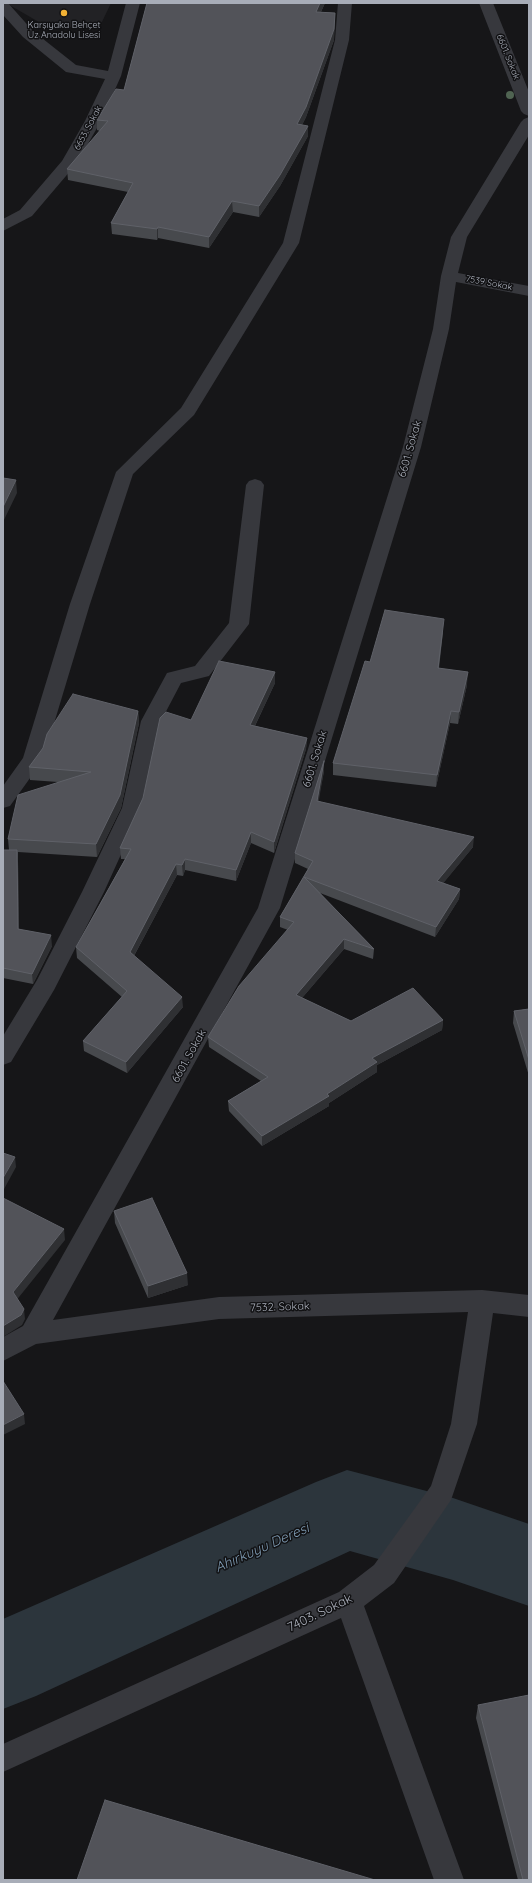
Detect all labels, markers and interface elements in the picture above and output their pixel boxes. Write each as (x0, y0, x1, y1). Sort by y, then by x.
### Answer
marker: Karşıyaka Behçet Uz Anadolu Lisesi (59, 8, 69, 18)
place label: Karşıyaka Behçet Uz Anadolu Lisesi (27, 20, 101, 41)
street label: 6601. Sokak (494, 33, 522, 81)
street label: 6653. Sokak (72, 104, 104, 152)
street label: 7539 Sokak (465, 273, 513, 293)
street label: 6601. Sokak (396, 419, 424, 479)
street label: 6601. Sokak (300, 729, 330, 789)
street label: 6601. Sokak (169, 1027, 209, 1085)
street label: 7532. Sokak (250, 1299, 310, 1315)
water label: Ahırkuyu Deresi (212, 1520, 312, 1576)
street label: 7403. Sokak (285, 1591, 355, 1635)

